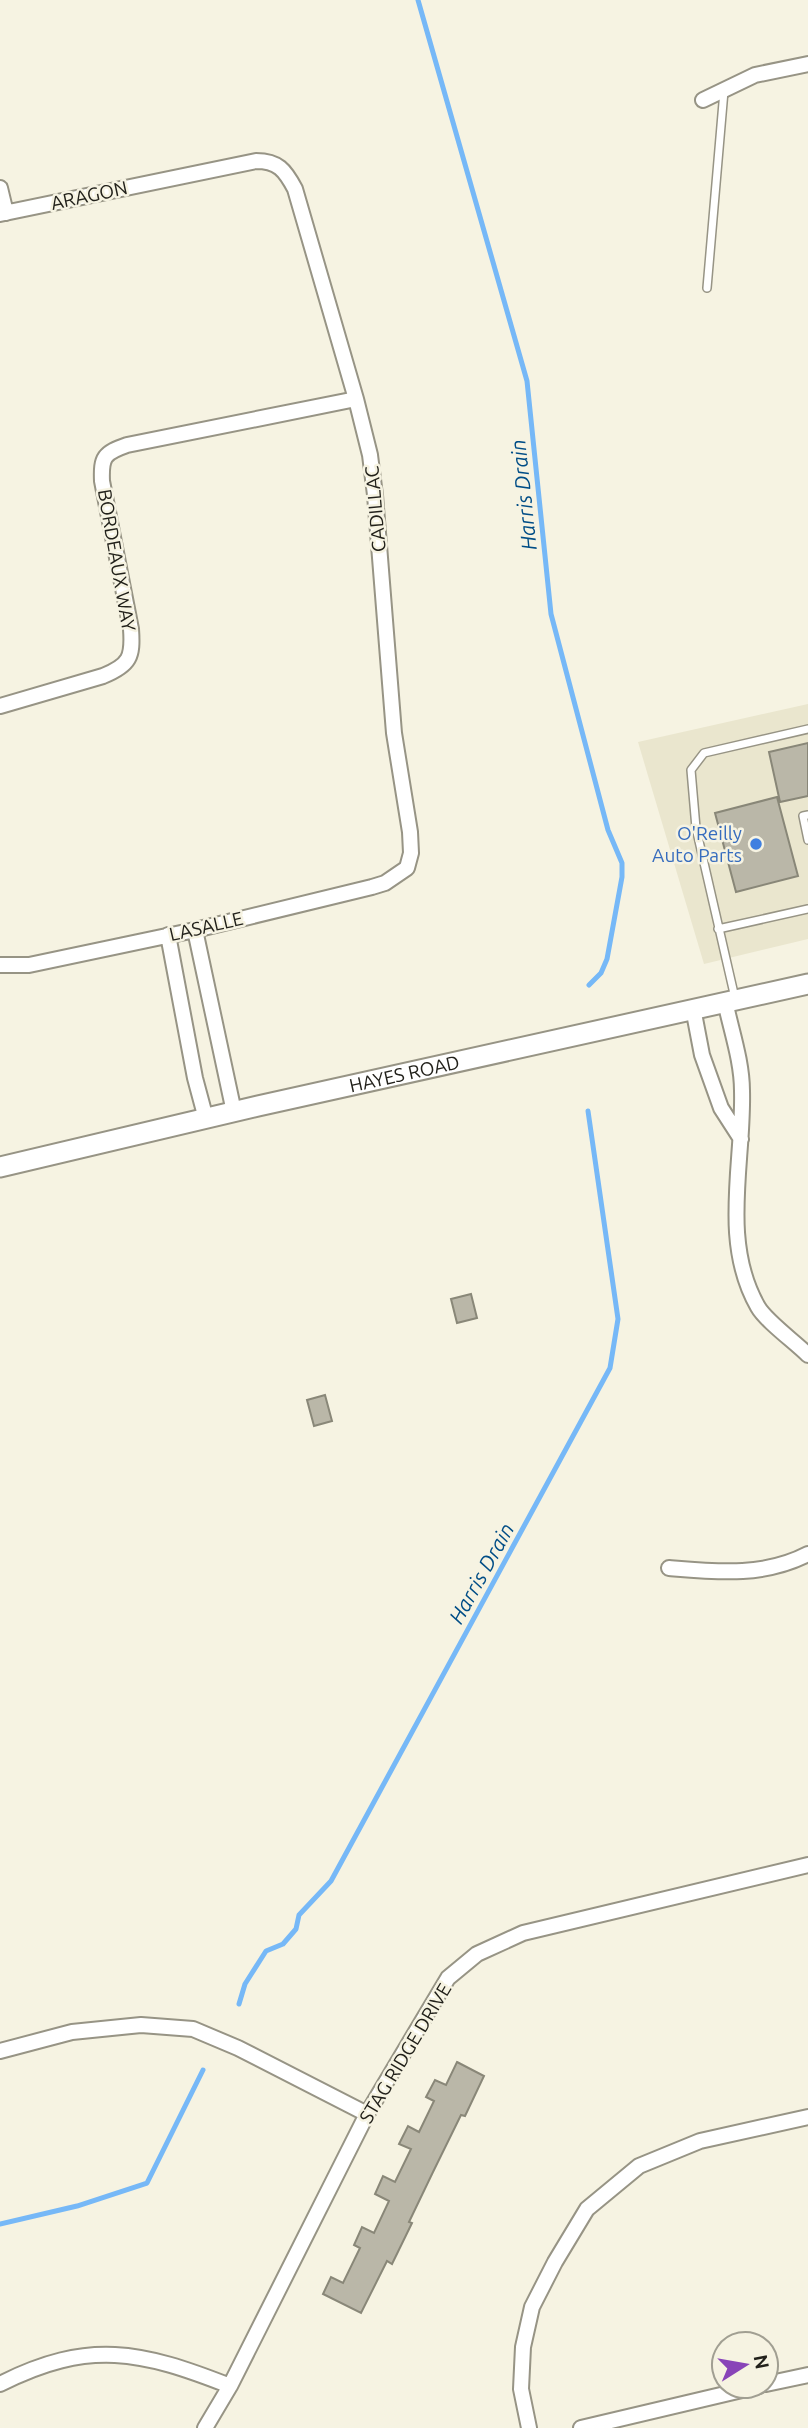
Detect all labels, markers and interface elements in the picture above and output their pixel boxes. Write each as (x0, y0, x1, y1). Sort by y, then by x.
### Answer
street label: ARAGON (49, 176, 129, 214)
water label: Harris Drain (505, 438, 541, 552)
street label: CADILLAC (360, 465, 390, 553)
street label: BORDEAUX WAY (94, 487, 140, 633)
place label: O'Reilly Auto Parts (652, 822, 742, 866)
marker: O'Reilly Auto Parts (748, 836, 764, 852)
street label: LASALLE (167, 907, 245, 945)
street label: HAYES ROAD (347, 1051, 462, 1096)
water label: Harris Drain (443, 1518, 519, 1628)
street label: STAG RIDGE DRIVE (355, 1979, 455, 2127)
north arrow (710, 2330, 780, 2400)
text: N (750, 2353, 774, 2371)

